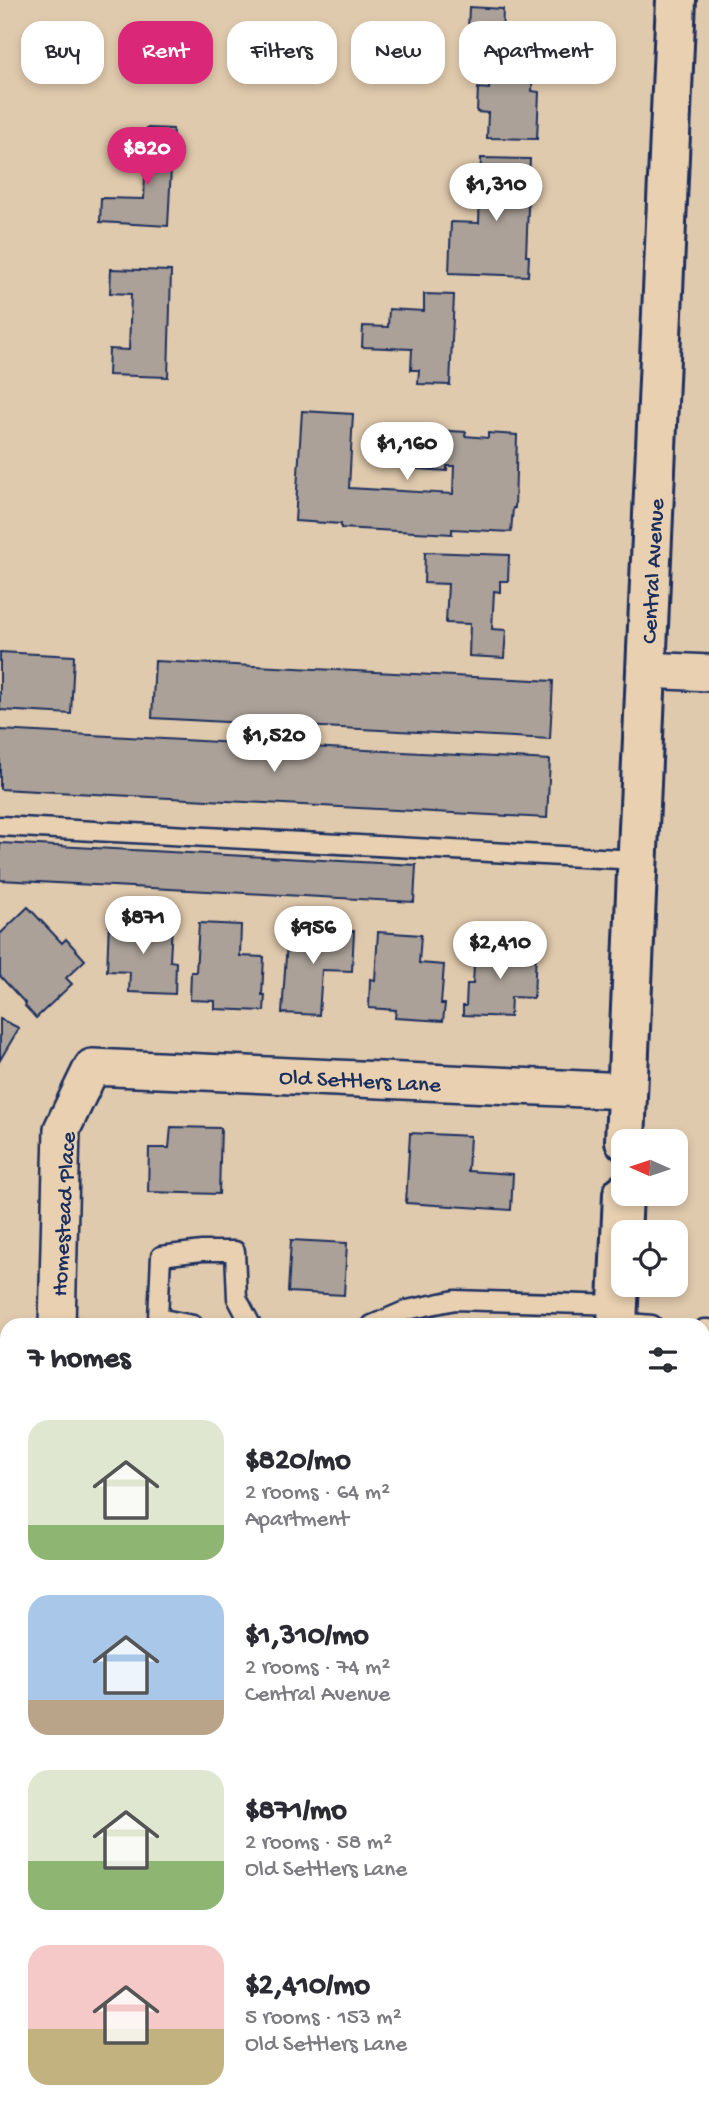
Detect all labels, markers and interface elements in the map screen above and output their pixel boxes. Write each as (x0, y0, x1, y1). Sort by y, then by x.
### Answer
chip: Buy (21, 21, 104, 84)
chip: Rent (118, 21, 213, 84)
chip: Filters (227, 21, 337, 84)
chip: New (351, 21, 445, 84)
chip: Apartment (459, 21, 616, 84)
pin: $820 (106, 128, 188, 187)
text: $820 (123, 136, 171, 163)
pin: $1,310 (439, 164, 553, 223)
text: $1,310 (465, 172, 527, 199)
pin: $1,160 (350, 422, 464, 482)
text: $1,160 (377, 431, 437, 458)
street label: Central Avenue (637, 497, 672, 644)
pin: $1,520 (217, 714, 331, 774)
text: $1,520 (242, 723, 306, 750)
pin: $871 (102, 897, 184, 956)
text: $871 (121, 905, 165, 932)
pin: $956 (272, 906, 354, 966)
text: $956 (290, 915, 336, 942)
pin: $2,410 (443, 922, 557, 981)
text: $2,410 (469, 930, 531, 957)
street label: Old Settlers Lane (278, 1065, 443, 1100)
north arrow (611, 1129, 688, 1206)
map controls (611, 1129, 688, 1297)
street label: Homestead Place (48, 1130, 83, 1297)
button: locate (611, 1220, 688, 1297)
icon: filters (644, 1341, 682, 1379)
text: 7 homes (28, 1343, 130, 1378)
text: $820/mo (245, 1445, 351, 1480)
icon: home (84, 1448, 168, 1532)
text: 2 rooms · 64 m² (245, 1480, 390, 1507)
text: Apartment (245, 1507, 349, 1534)
text: $1,310/mo (245, 1620, 369, 1655)
icon: home (84, 1623, 168, 1707)
text: 2 rooms · 74 m² (245, 1655, 390, 1682)
text: Central Avenue (245, 1682, 390, 1709)
text: $871/mo (245, 1795, 347, 1830)
icon: home (84, 1798, 168, 1882)
text: 2 rooms · 58 m² (245, 1830, 392, 1857)
text: Old Settlers Lane (245, 1857, 407, 1884)
text: $2,410/mo (245, 1970, 370, 2005)
icon: home (84, 1973, 168, 2057)
text: 5 rooms · 153 m² (245, 2005, 402, 2032)
text: Old Settlers Lane (245, 2032, 407, 2059)

